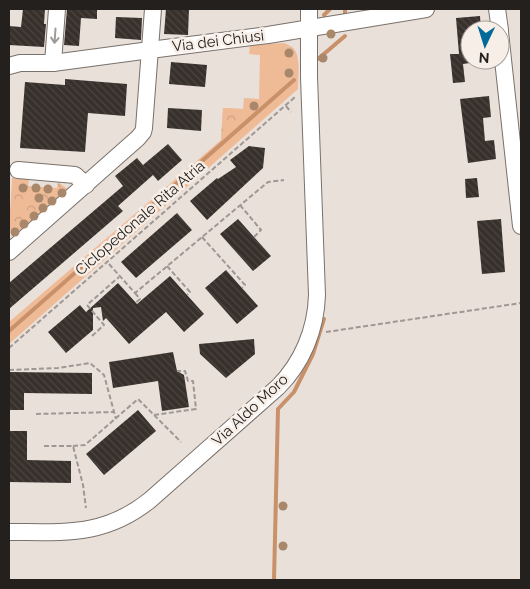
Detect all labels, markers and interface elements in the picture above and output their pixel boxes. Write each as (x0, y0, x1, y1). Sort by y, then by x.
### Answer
north arrow (460, 20, 510, 70)
street label: Via dei Chiusi (171, 26, 265, 56)
one-way arrow (51, 28, 60, 44)
text: N (478, 50, 490, 66)
street label: Ciclopedonale Rita Atria (72, 157, 208, 279)
street label: Via Aldo Moro (208, 370, 292, 450)

